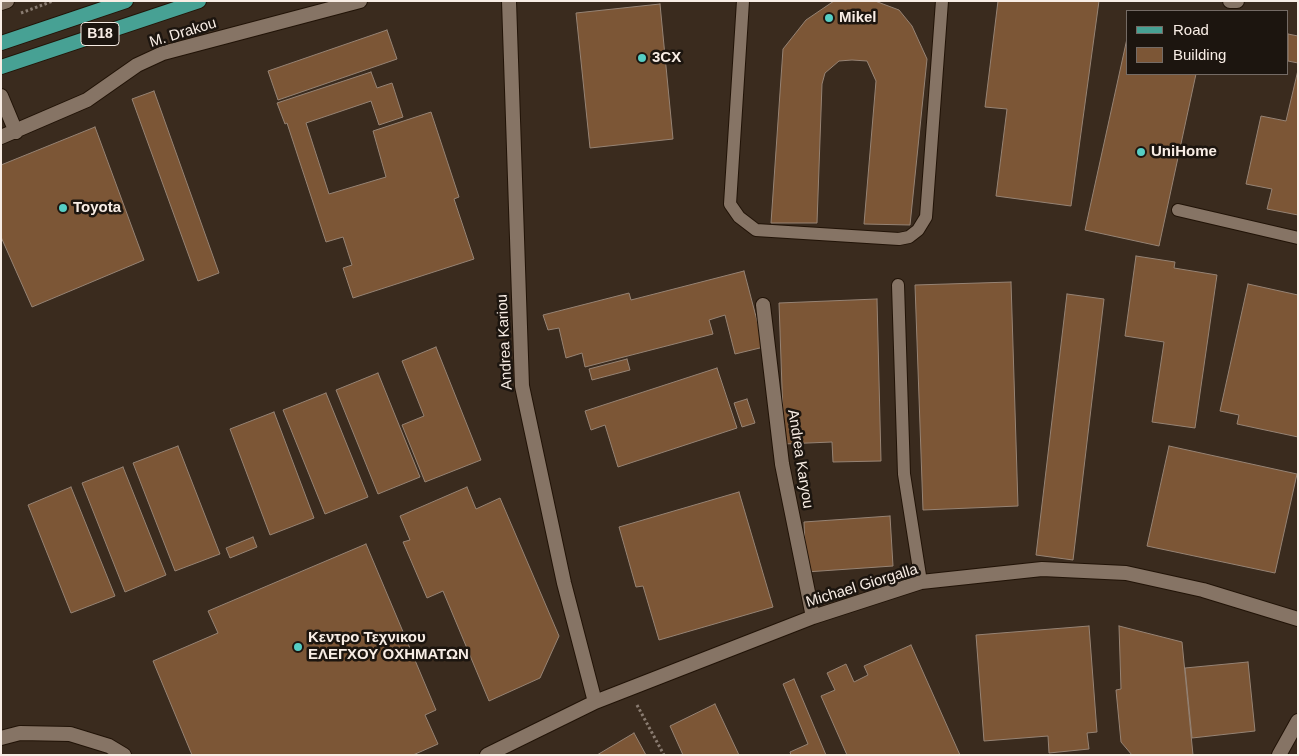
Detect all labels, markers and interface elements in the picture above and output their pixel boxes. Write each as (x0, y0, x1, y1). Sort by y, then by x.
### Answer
place label: Mikel (839, 9, 877, 27)
legend (1126, 10, 1289, 75)
marker: Mikel (823, 12, 835, 24)
street label: M. Drakou (147, 14, 219, 52)
text: Road (1173, 21, 1209, 38)
road number: B18 (81, 22, 119, 46)
text: Building (1173, 46, 1226, 63)
place label: 3CX (652, 49, 681, 67)
marker: 3CX (636, 52, 648, 64)
place label: UniHome (1151, 143, 1217, 161)
marker: UniHome (1135, 146, 1147, 158)
place label: Toyota (73, 199, 121, 217)
marker: Toyota (57, 202, 69, 214)
street label: Andrea Kariou (494, 294, 516, 390)
street label: Andrea Karyou (783, 408, 817, 510)
street label: Michael Giorgalla (804, 560, 920, 612)
place label: Κεντρο Τεχνικου ΕΛΕΓΧΟΥ ΟΧΗΜΑΤΩΝ (308, 629, 469, 664)
marker: Κεντρο Τεχνικου ΕΛΕΓΧΟΥ ΟΧΗΜΑΤΩΝ (292, 641, 304, 653)

